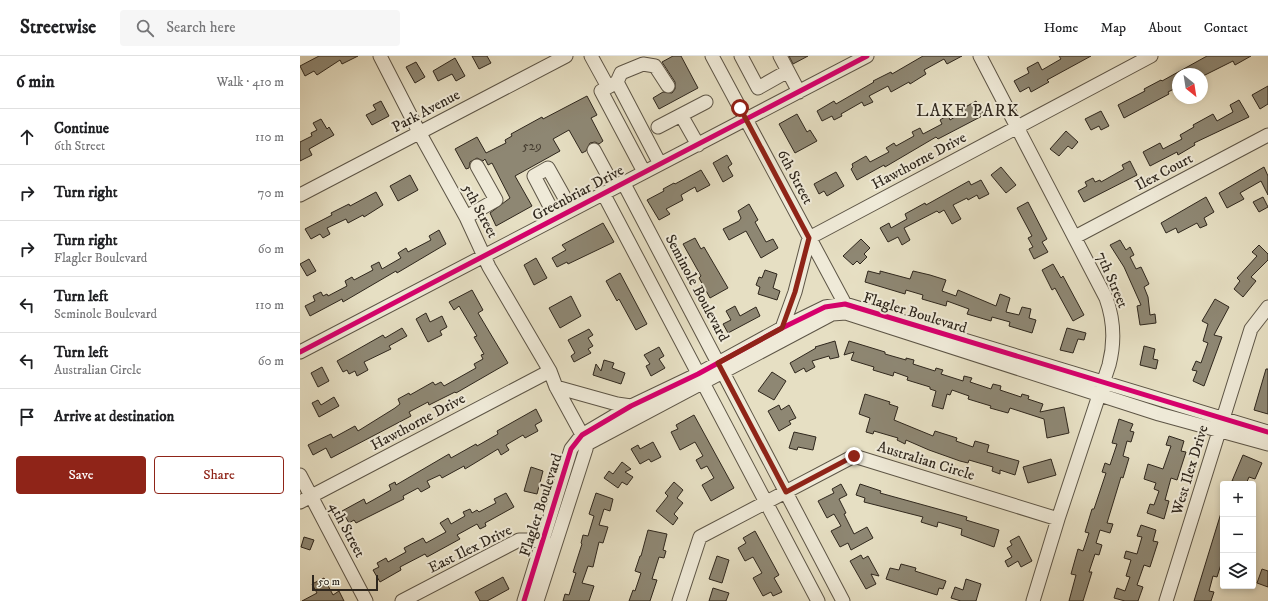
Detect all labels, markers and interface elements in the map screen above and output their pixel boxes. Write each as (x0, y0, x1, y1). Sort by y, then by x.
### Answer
search box (120, 10, 400, 46)
text: Streetwise (20, 16, 96, 39)
icon: search (134, 17, 156, 39)
text: Search here (166, 18, 236, 37)
text: Home (1044, 19, 1078, 37)
text: Map (1100, 19, 1126, 37)
text: About (1148, 19, 1182, 37)
text: Contact (1204, 19, 1248, 37)
north arrow (1172, 68, 1208, 104)
text: 6 min (16, 71, 55, 93)
text: Walk · 410 m (217, 74, 284, 90)
street label: Park Avenue (389, 85, 463, 137)
route start (731, 99, 749, 117)
district label: LAKE PARK (916, 100, 1020, 122)
text: Continue (54, 119, 109, 138)
icon: ahead (16, 126, 38, 148)
street label: Hawthorne Drive (868, 128, 970, 194)
text: 110 m (255, 129, 284, 145)
text: 6th Street (54, 138, 105, 154)
house number: 529 (522, 138, 542, 154)
street label: 6th Street (773, 146, 817, 208)
street label: Ilex Court (1132, 149, 1196, 195)
street label: Greenbriar Drive (529, 161, 627, 225)
street label: 5th Street (458, 181, 502, 242)
icon: right (16, 182, 38, 204)
text: Turn right (54, 183, 117, 202)
text: 70 m (258, 185, 284, 201)
text: Turn right (54, 231, 117, 250)
street label: Seminole Boulevard (661, 231, 734, 345)
icon: right (16, 238, 38, 260)
text: 60 m (258, 241, 284, 257)
street label: 7th Street (1092, 249, 1132, 311)
text: Flagler Boulevard (54, 250, 147, 266)
text: Turn left (54, 287, 108, 306)
street label: Flagler Boulevard (861, 288, 970, 338)
icon: left (16, 294, 38, 316)
text: 110 m (255, 297, 284, 313)
text: Seminole Boulevard (54, 306, 157, 322)
text: Turn left (54, 343, 108, 362)
icon: left (16, 350, 38, 372)
text: 60 m (258, 353, 284, 369)
text: Australian Circle (54, 362, 141, 378)
street label: Hawthorne Drive (367, 389, 469, 455)
icon: arrive (16, 406, 38, 428)
text: Arrive at destination (54, 407, 174, 426)
street label: West Ilex Drive (1167, 423, 1213, 518)
street label: Australian Circle (875, 437, 977, 485)
route end (845, 447, 863, 465)
street label: Flagler Boulevard (515, 450, 567, 559)
button: Save (16, 456, 146, 494)
button: Share (154, 456, 284, 494)
map controls (1220, 481, 1256, 589)
button: + (1220, 481, 1256, 517)
street label: 4th Street (325, 499, 370, 561)
button: − (1220, 517, 1256, 553)
street label: East Ilex Drive (425, 521, 515, 577)
button: layers (1220, 553, 1256, 589)
scale bar (312, 573, 378, 592)
text: 50 m (318, 575, 340, 589)

